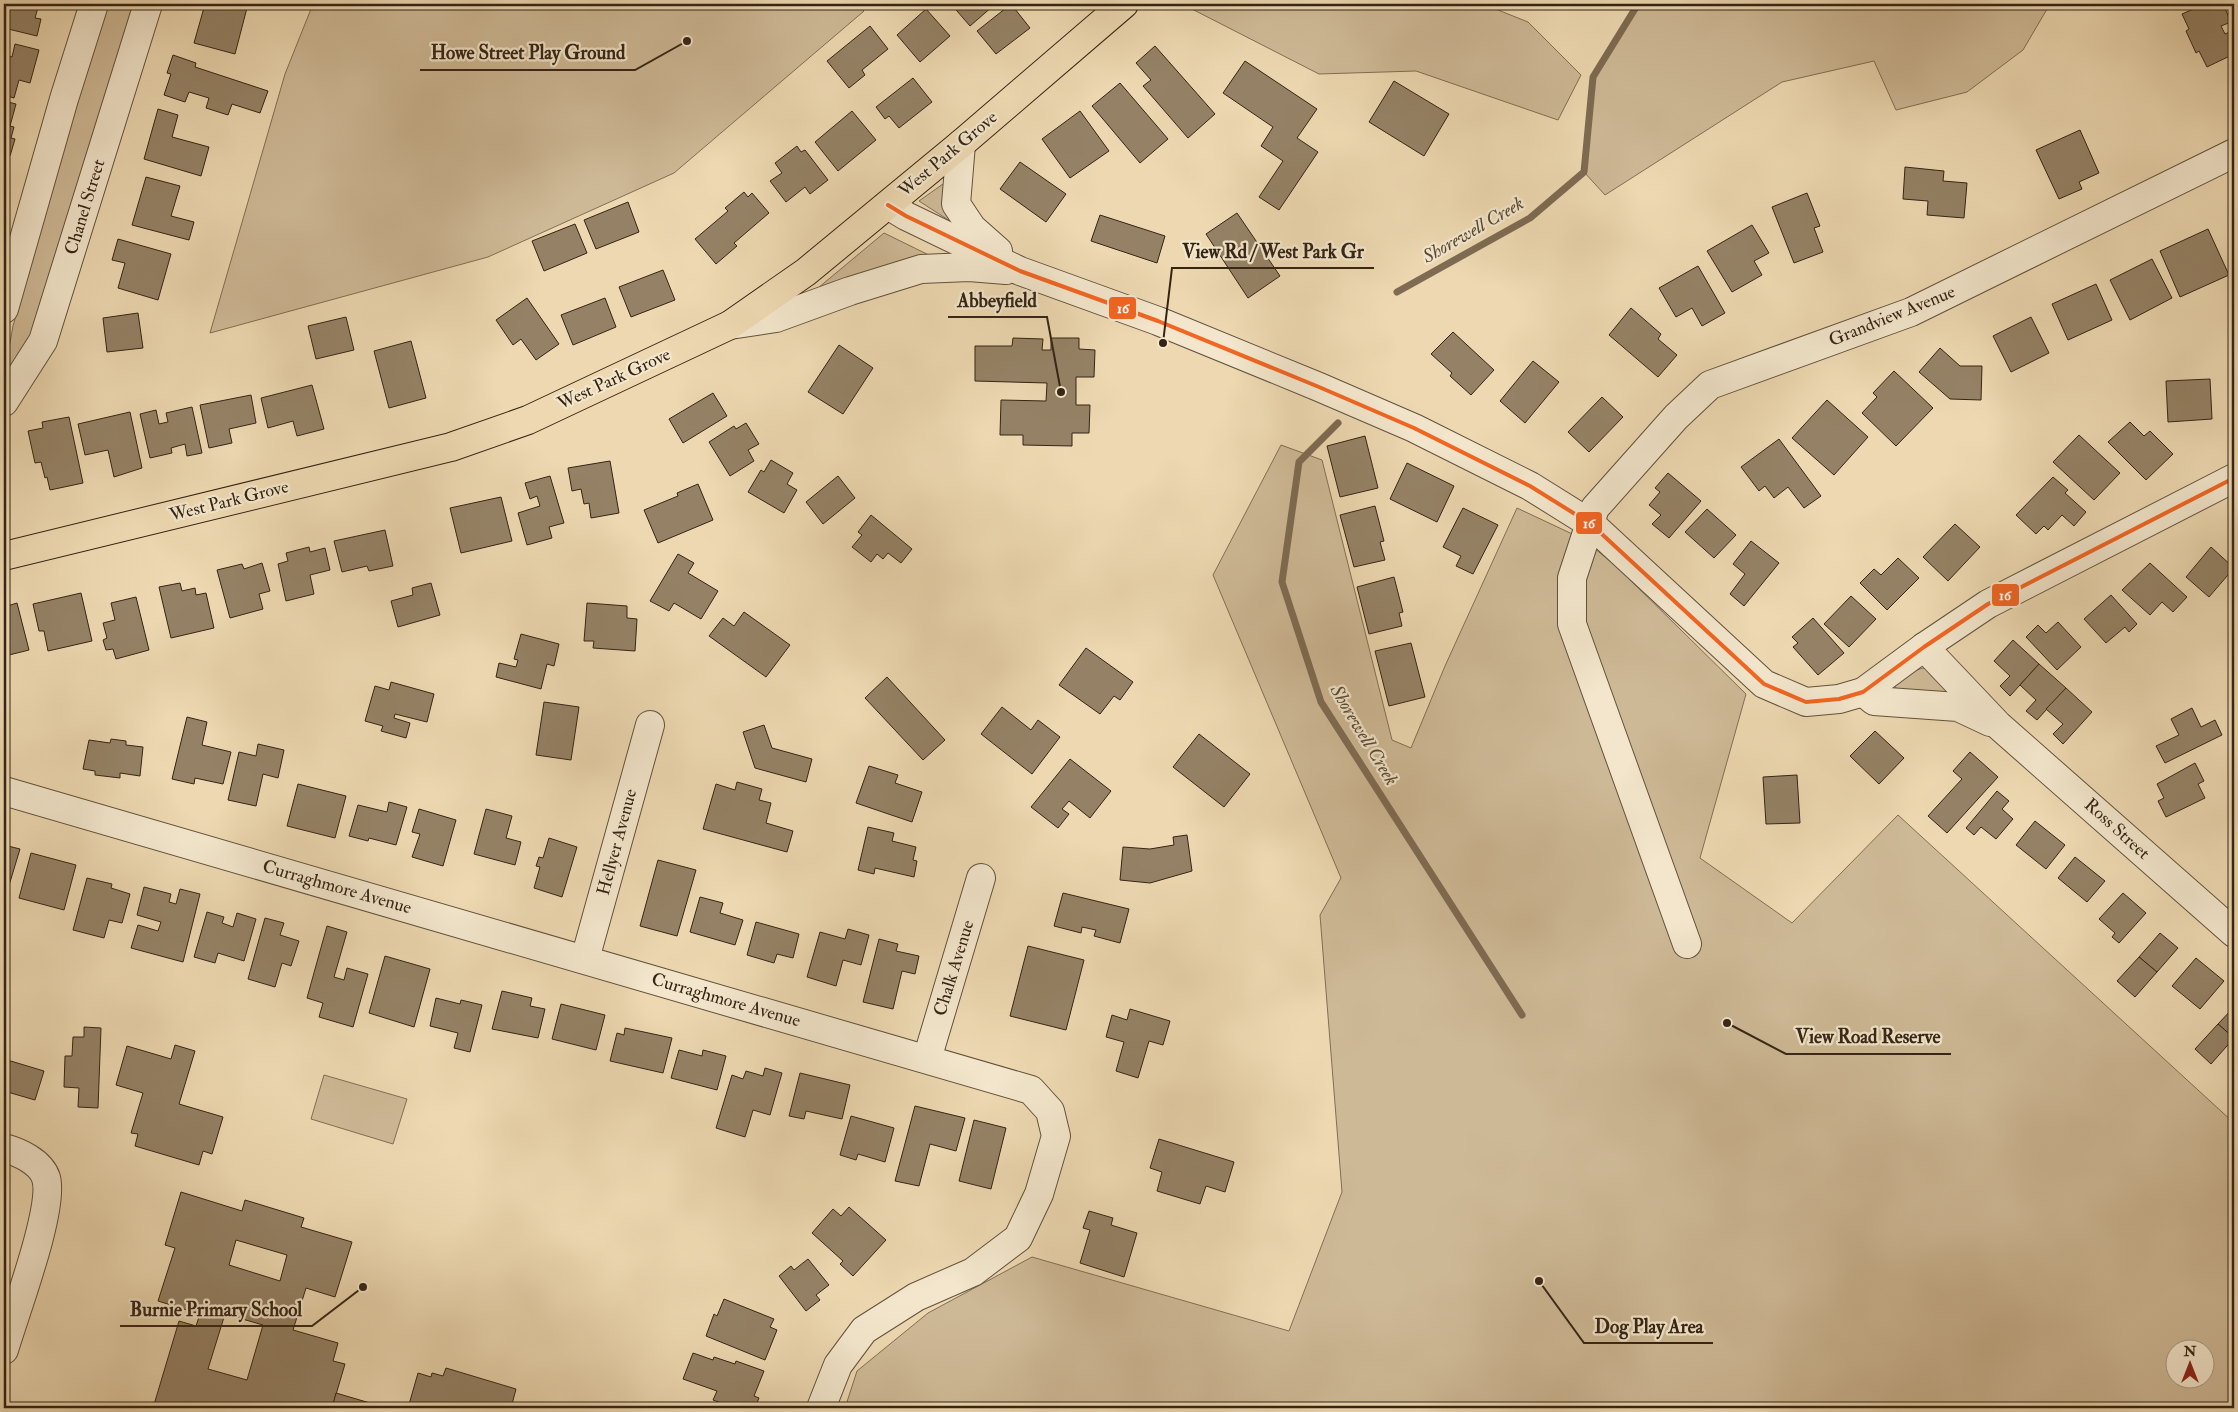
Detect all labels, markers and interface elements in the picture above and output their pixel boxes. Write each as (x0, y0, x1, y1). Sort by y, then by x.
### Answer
callout: Howe Street Play Ground (420, 36, 635, 70)
text: Howe Street Play Ground (431, 41, 626, 66)
street label: West Park Grove (893, 106, 1002, 203)
street label: Chanel Street (60, 156, 110, 258)
water label: Shorewell Creek (1417, 191, 1528, 269)
callout: View Rd / West Park Gr (1172, 234, 1374, 268)
text: View Rd / West Park Gr (1181, 240, 1365, 264)
street label: Grandview Avenue (1825, 280, 1959, 352)
callout: Abbeyfield (948, 283, 1047, 317)
text: Abbeyfield (956, 289, 1037, 314)
line badge: 16 (1108, 296, 1137, 320)
text: 16 (1117, 300, 1130, 317)
street label: West Park Grove (553, 343, 675, 416)
street label: West Park Grove (166, 475, 291, 527)
line badge: 16 (1575, 511, 1603, 535)
text: 16 (1583, 515, 1596, 532)
line badge: 16 (1991, 583, 2020, 607)
text: 16 (1999, 587, 2012, 604)
water label: Shorewell Creek (1324, 679, 1404, 790)
street label: Hellyer Avenue (592, 786, 642, 898)
street label: Ross Street (2079, 793, 2155, 865)
street label: Curraghmore Avenue (260, 855, 415, 919)
street label: Chalk Avenue (929, 917, 980, 1019)
street label: Curraghmore Avenue (649, 968, 804, 1032)
callout: View Road Reserve (1786, 1020, 1951, 1054)
text: View Road Reserve (1795, 1025, 1940, 1049)
callout: Burnie Primary School (120, 1292, 312, 1326)
text: Burnie Primary School (130, 1298, 302, 1323)
callout: Dog Play Area (1584, 1309, 1713, 1343)
text: Dog Play Area (1595, 1315, 1705, 1340)
north arrow (2166, 1340, 2216, 1390)
text: N (2183, 1343, 2197, 1360)

